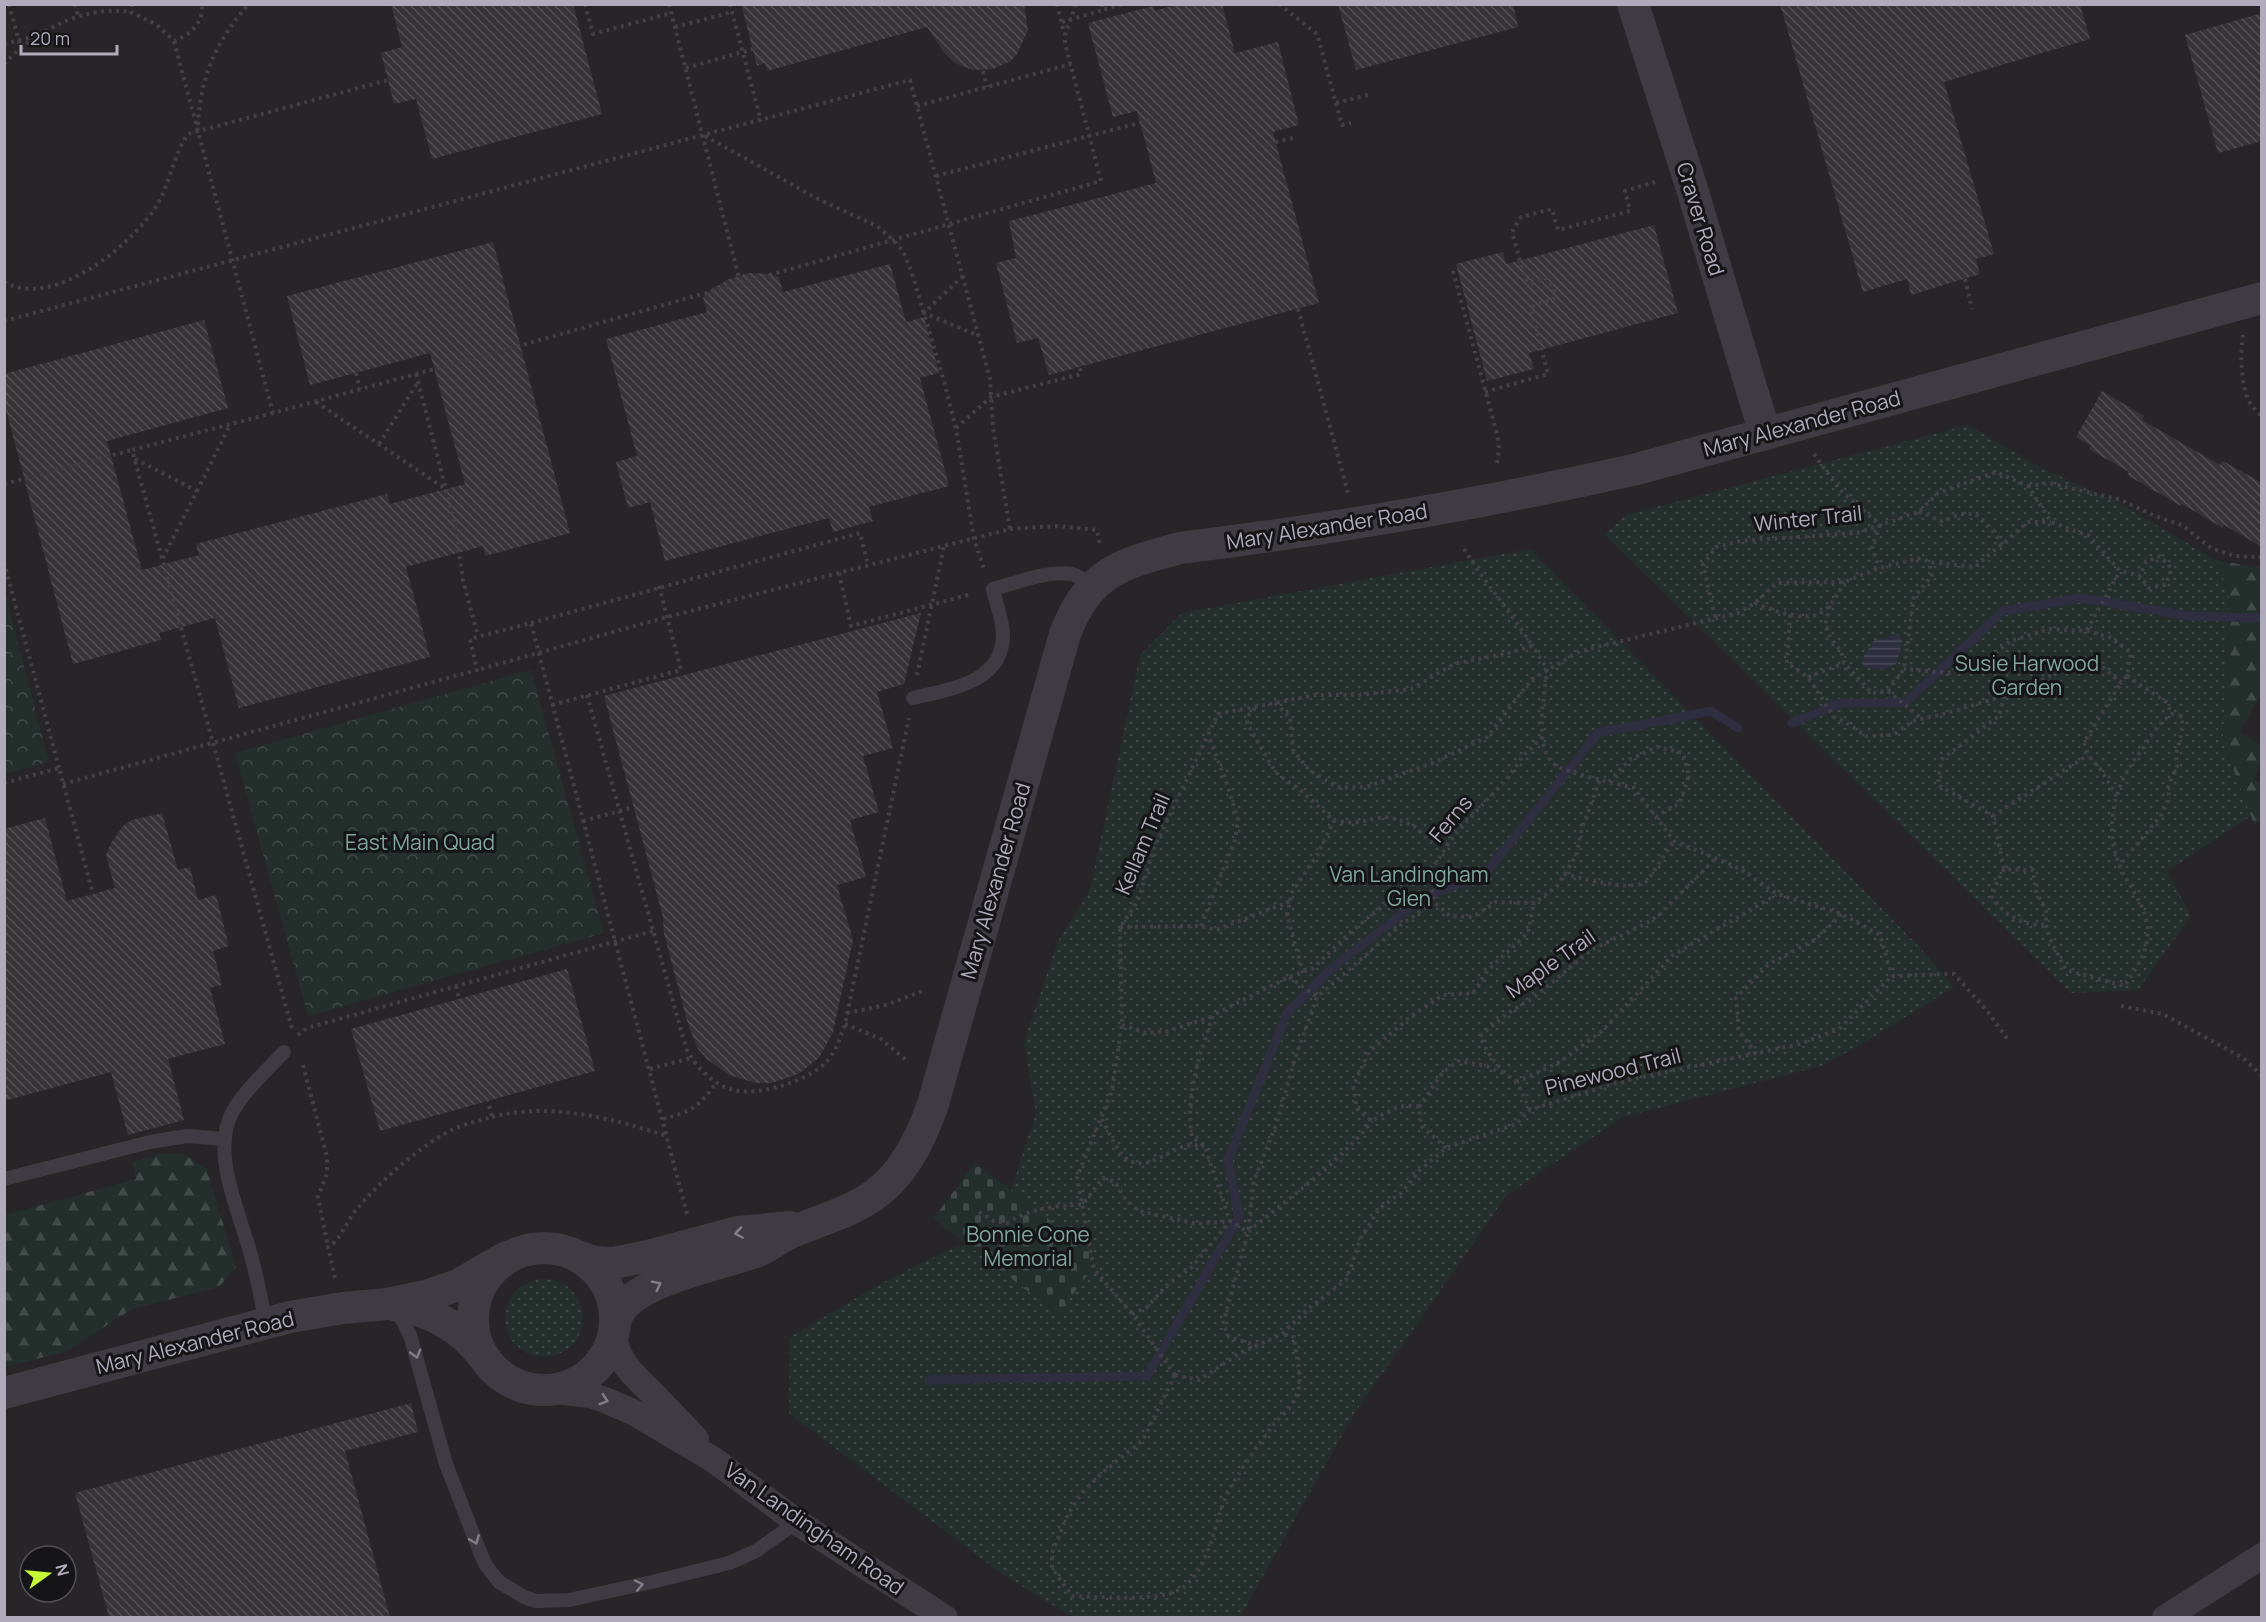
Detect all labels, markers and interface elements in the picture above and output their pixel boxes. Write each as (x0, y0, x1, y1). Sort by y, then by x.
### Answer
scale bar (21, 18, 117, 56)
text: 20 m (30, 26, 70, 50)
street label: Craver Road (1670, 158, 1732, 279)
street label: Mary Alexander Road (1700, 383, 1903, 463)
street label: Mary Alexander Road (1224, 496, 1429, 556)
street label: Winter Trail (1752, 498, 1863, 538)
park label: Susie Harwood Garden (1955, 649, 2099, 701)
street label: Mary Alexander Road (954, 779, 1036, 982)
street label: Kellam Trail (1108, 789, 1176, 899)
street label: Ferns (1422, 789, 1478, 848)
park label: East Main Quad (345, 828, 495, 856)
park label: Van Landingham Glen (1329, 860, 1489, 912)
street label: Maple Trail (1500, 922, 1601, 1004)
street label: Pinewood Trail (1542, 1041, 1684, 1101)
park label: Bonnie Cone Memorial (966, 1220, 1090, 1272)
one-way arrow (734, 1226, 743, 1238)
one-way arrow (651, 1281, 662, 1292)
street label: Mary Alexander Road (93, 1304, 297, 1380)
one-way arrow (409, 1348, 421, 1359)
one-way arrow (598, 1393, 609, 1405)
street label: Van Landingham Road (719, 1456, 910, 1601)
one-way arrow (467, 1534, 480, 1544)
north arrow (18, 1544, 78, 1604)
text: N (50, 1562, 75, 1579)
one-way arrow (633, 1580, 643, 1593)

